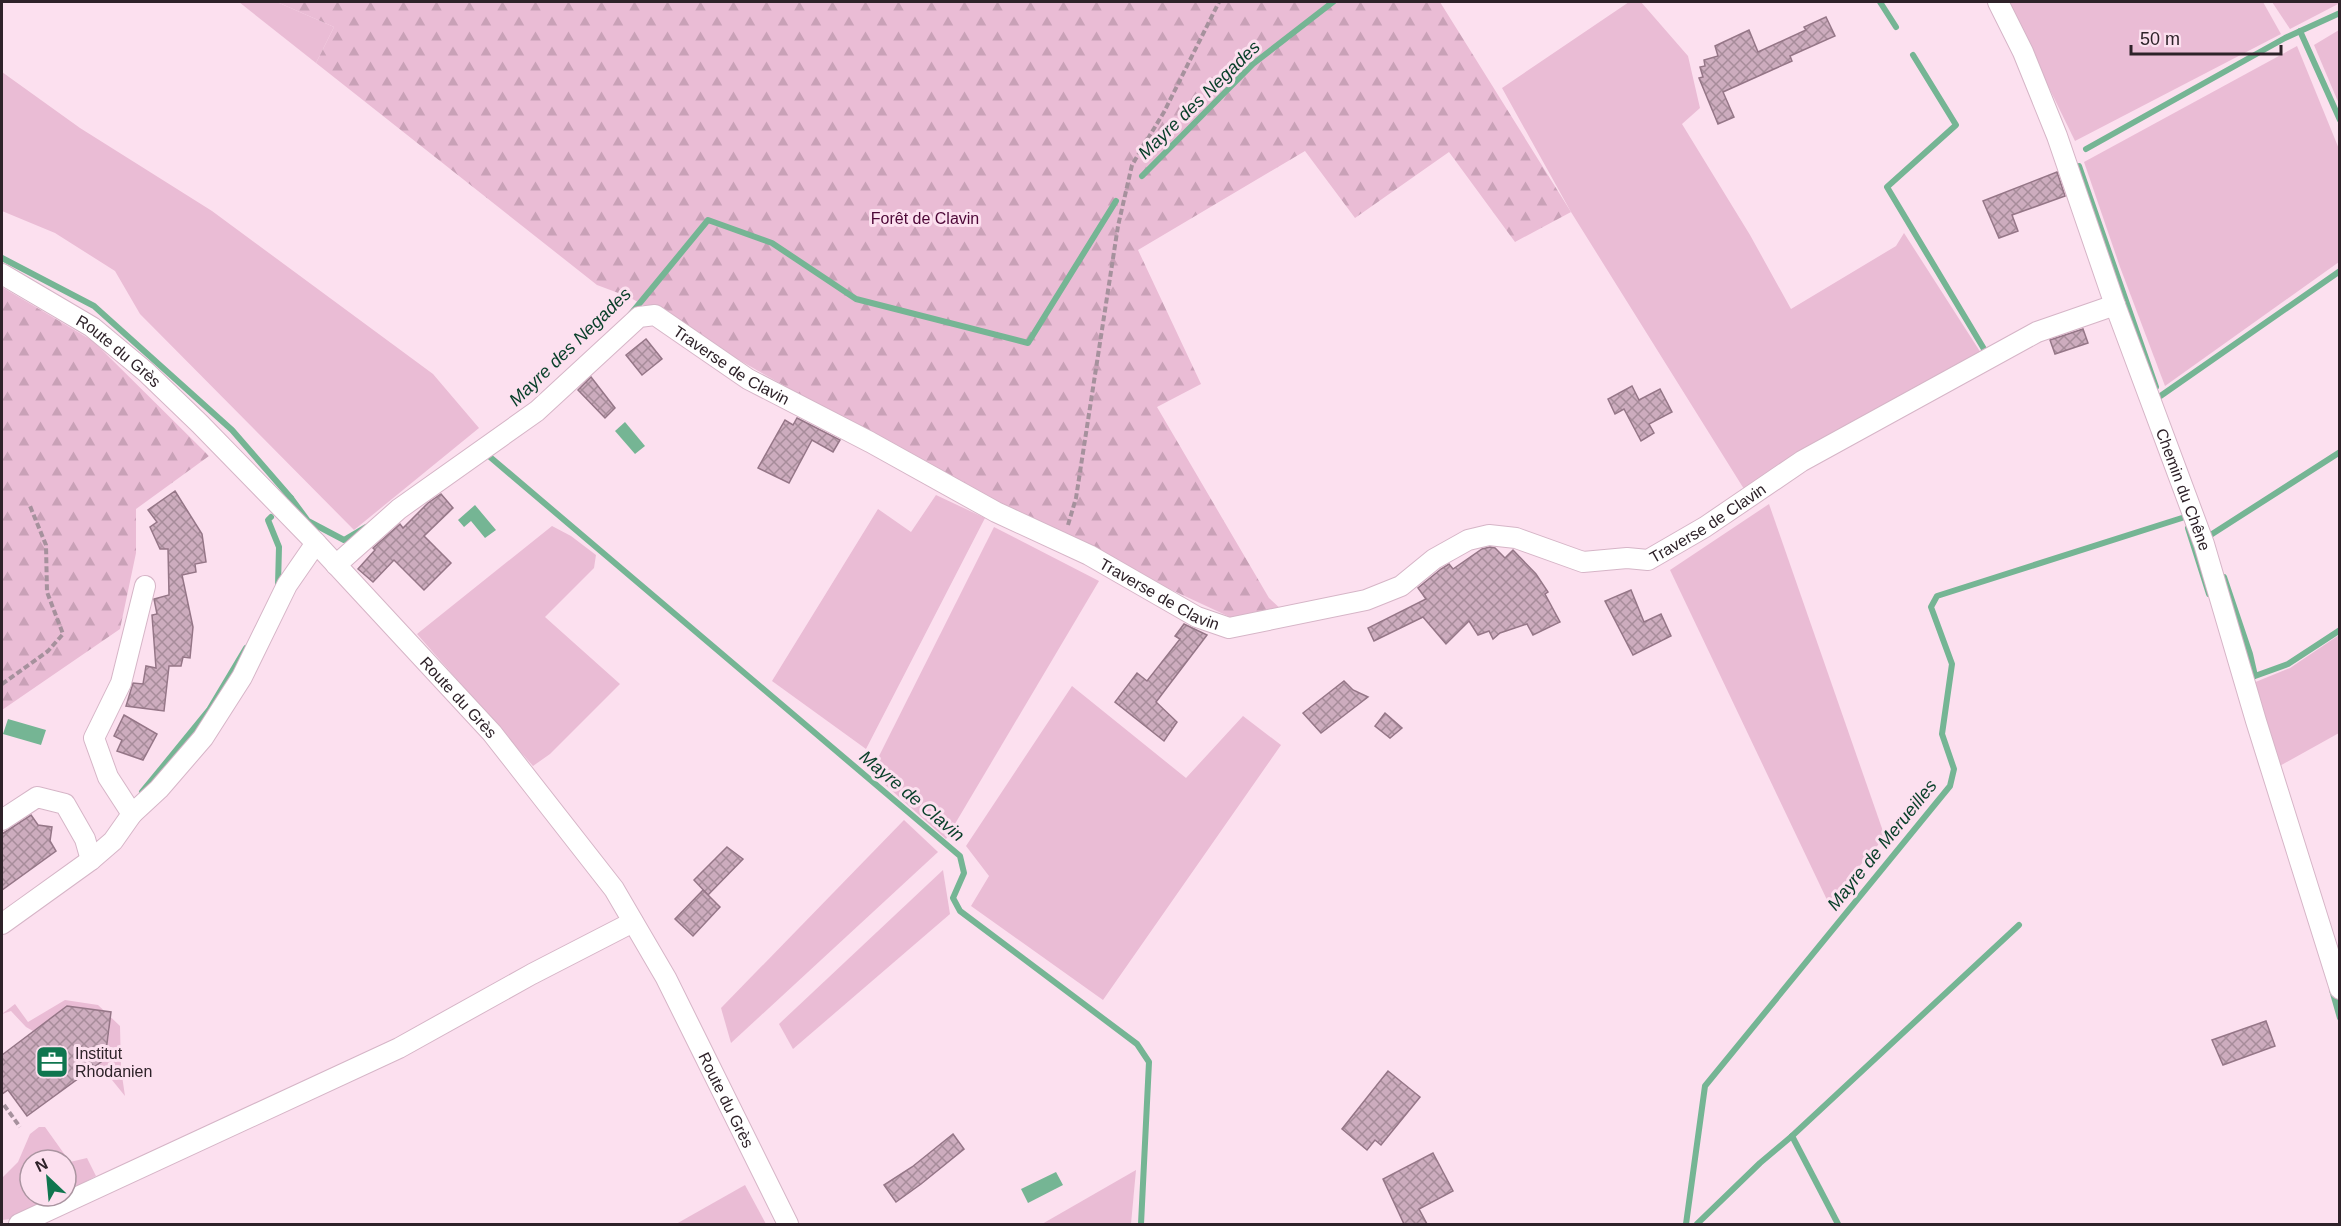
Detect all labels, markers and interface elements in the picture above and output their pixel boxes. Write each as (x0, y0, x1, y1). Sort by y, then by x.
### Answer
scale bar (2131, 18, 2281, 56)
text: 50 m (2140, 29, 2180, 49)
water label: Mayre des Negades (1134, 37, 1264, 163)
park label: Forêt de Clavin (871, 210, 979, 227)
water label: Mayre des Negades (505, 284, 635, 410)
street label: Route du Grès (73, 311, 164, 390)
street label: Traverse de Clavin (671, 322, 792, 407)
street label: Chemin du Chêne (2153, 426, 2214, 553)
street label: Traverse de Clavin (1647, 480, 1769, 566)
street label: Traverse de Clavin (1097, 555, 1222, 633)
street label: Route du Grès (417, 653, 500, 741)
water label: Mayre de Clavin (856, 747, 968, 845)
water label: Mayre de Merueilles (1823, 776, 1941, 914)
office icon: Institut Rhodanien (34, 1044, 70, 1080)
place label: Institut Rhodanien (75, 1045, 152, 1080)
street label: Route du Grès (696, 1049, 757, 1150)
north arrow (18, 1148, 78, 1208)
text: N (33, 1155, 51, 1175)

